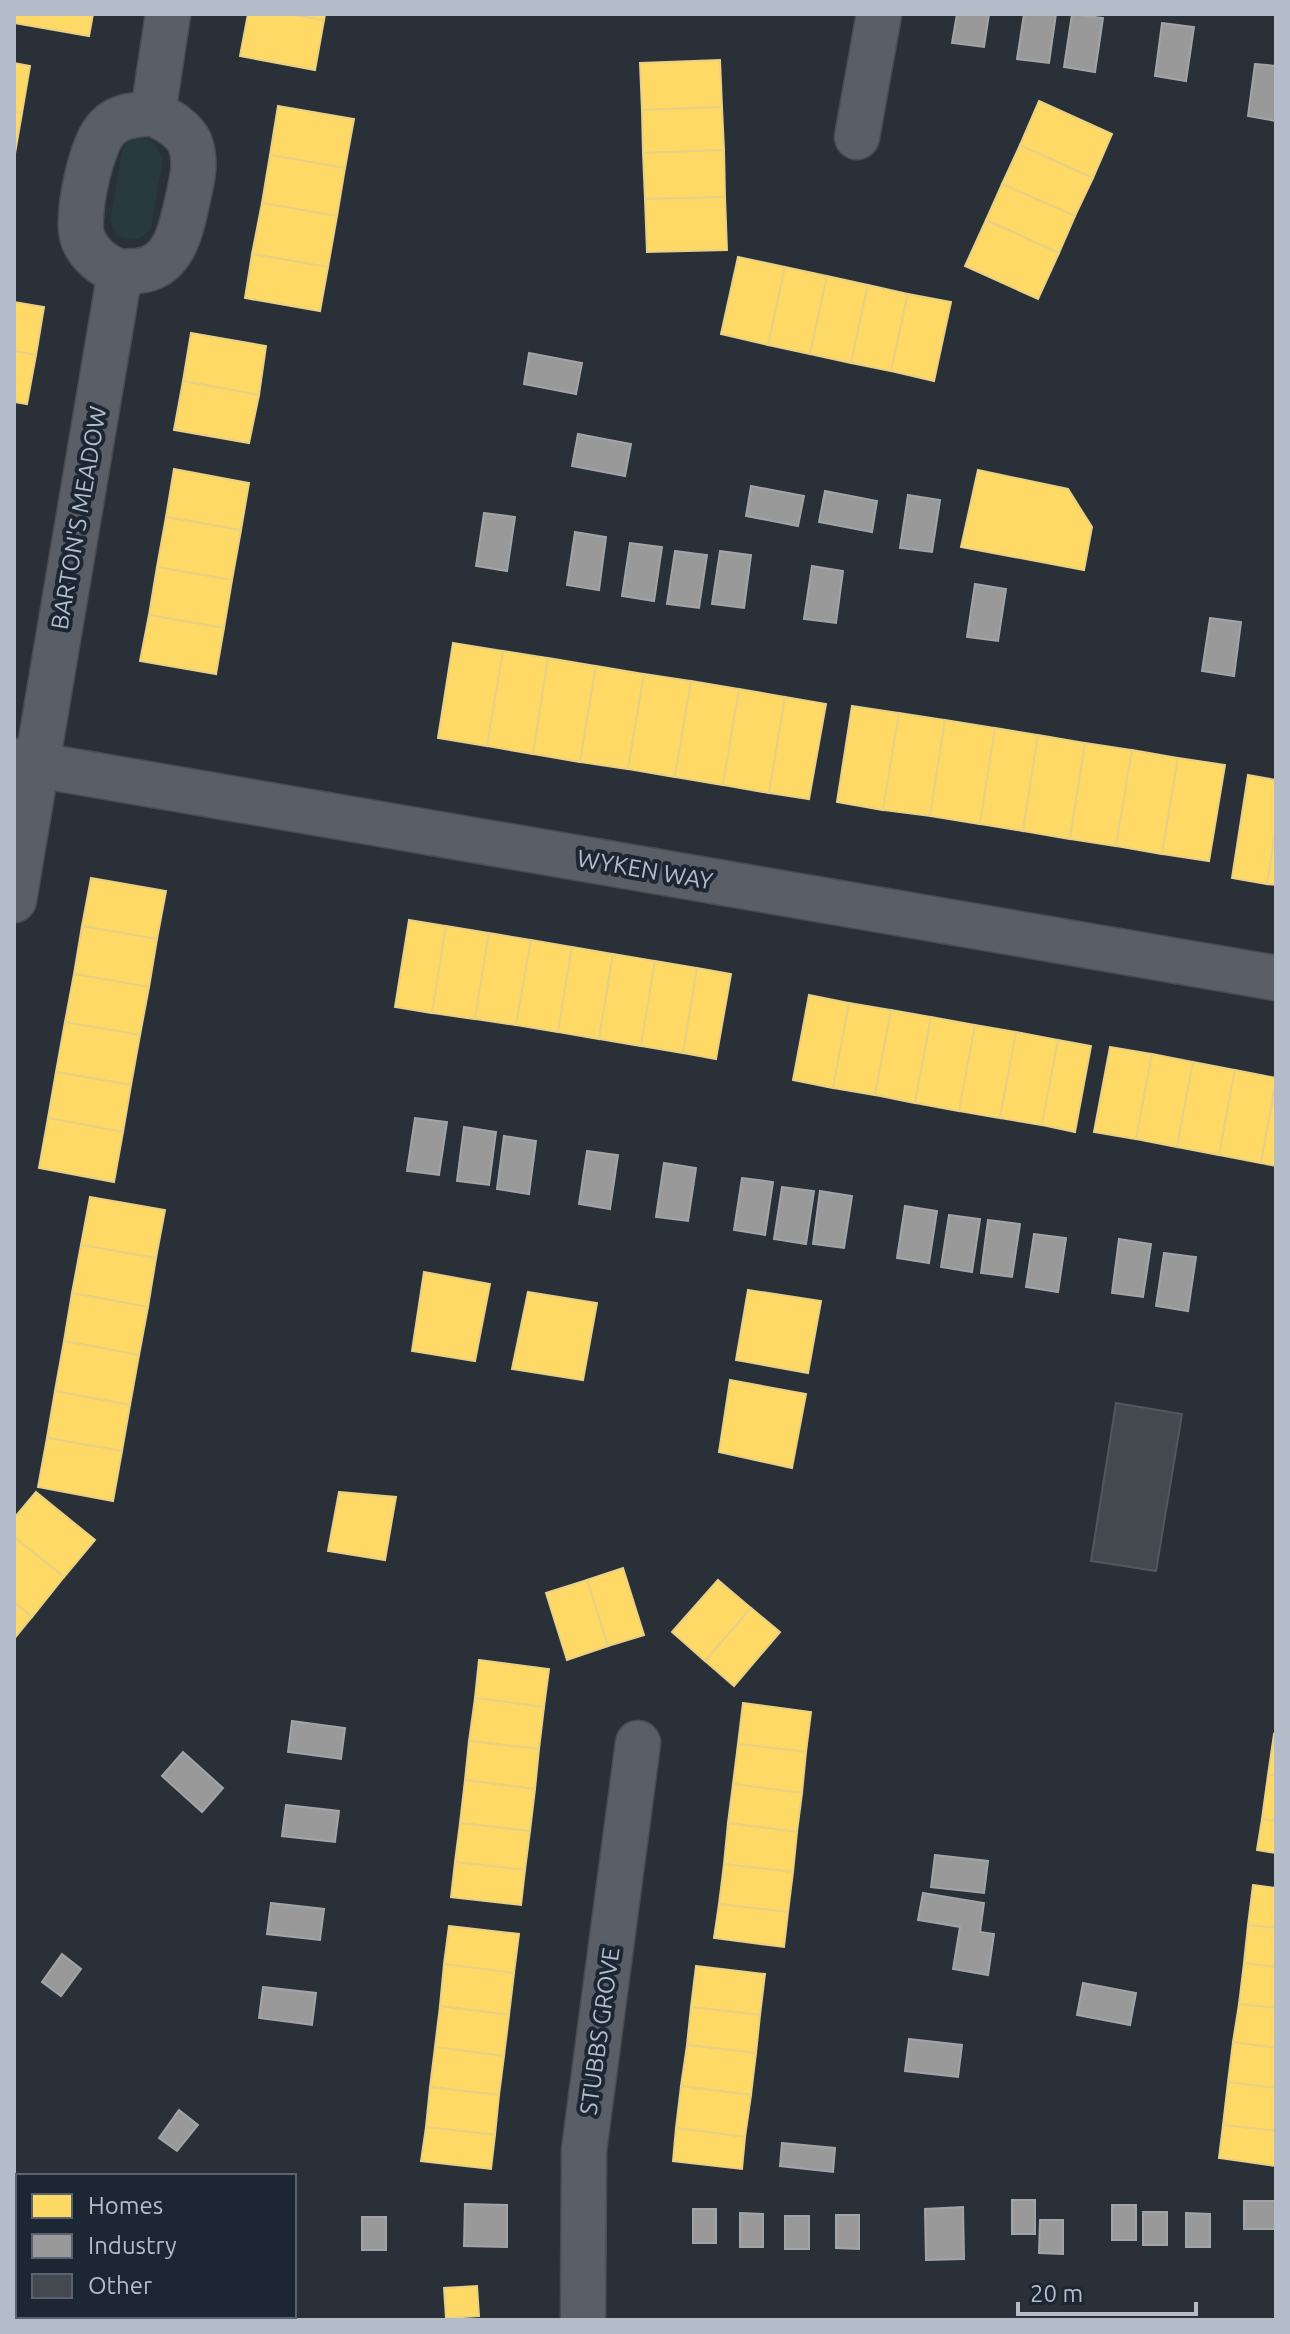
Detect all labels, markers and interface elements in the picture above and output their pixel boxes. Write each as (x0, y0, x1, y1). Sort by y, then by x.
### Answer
street label: BARTON'S MEADOW (46, 404, 111, 632)
street label: WYKEN WAY (575, 844, 715, 895)
street label: STUBBS GROVE (574, 1946, 625, 2116)
legend (16, 2174, 296, 2318)
text: Homes (88, 2192, 163, 2219)
text: Industry (88, 2232, 177, 2259)
scale bar (1018, 2266, 1196, 2316)
text: Other (88, 2272, 152, 2299)
text: 20 m (1030, 2280, 1083, 2307)

